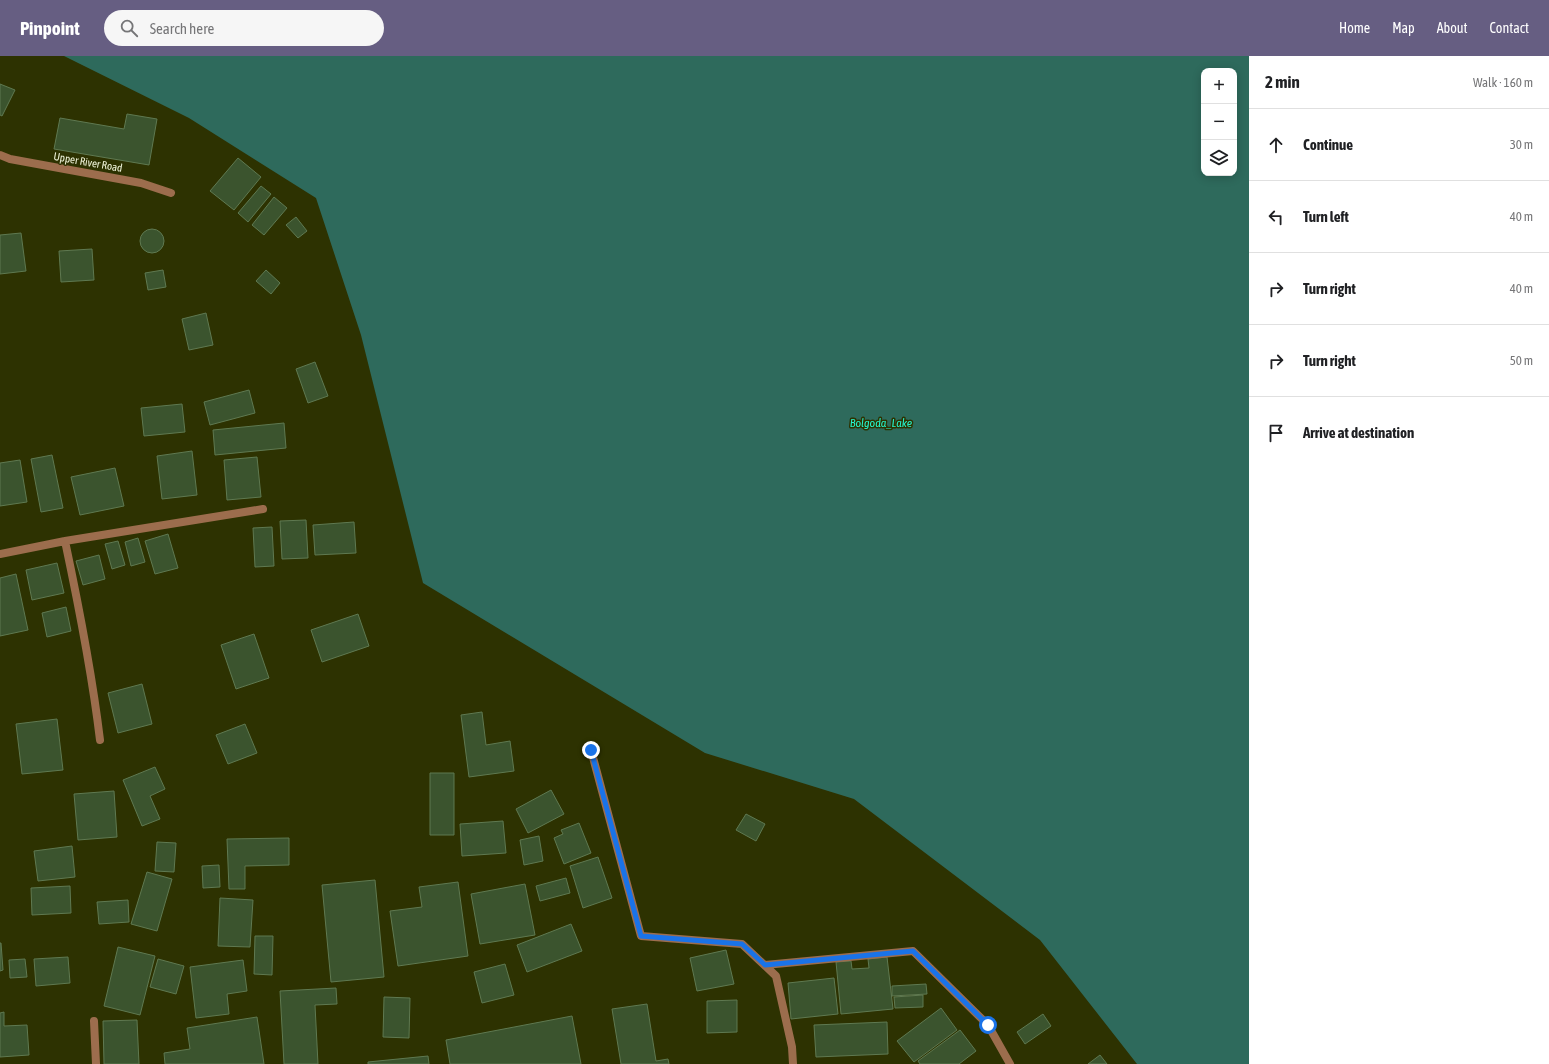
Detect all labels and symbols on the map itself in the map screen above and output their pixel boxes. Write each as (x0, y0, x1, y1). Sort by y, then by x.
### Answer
street label: Upper River Road (53, 150, 123, 174)
water label: Bolgoda_Lake (850, 416, 913, 430)
route end (582, 741, 600, 759)
route start (979, 1016, 997, 1034)

